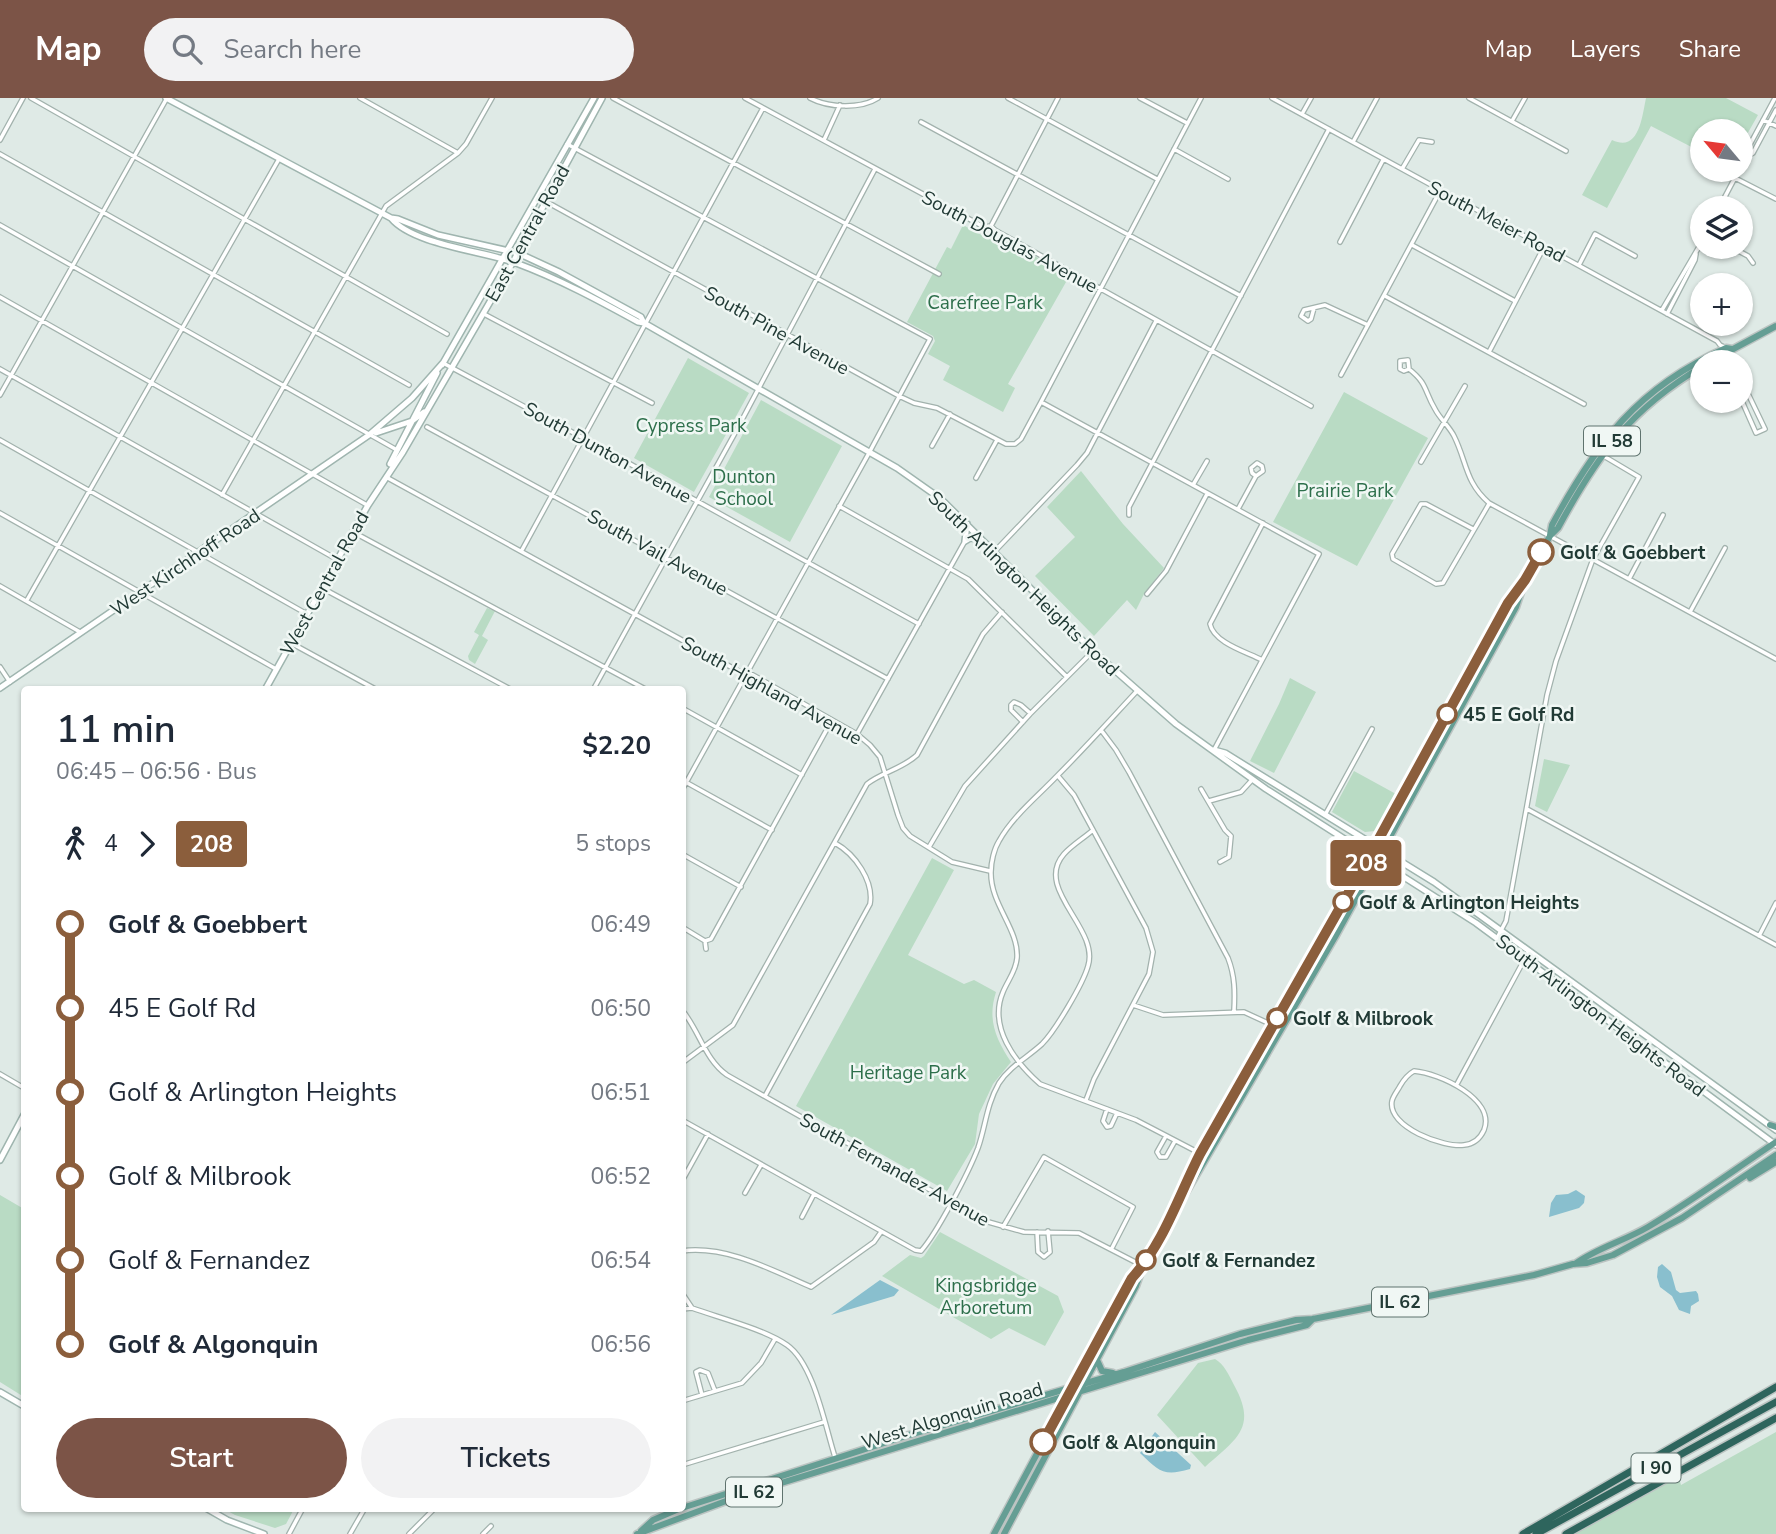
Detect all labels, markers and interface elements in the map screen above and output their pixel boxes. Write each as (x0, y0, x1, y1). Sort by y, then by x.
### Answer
search box (144, 18, 634, 81)
text: Map (35, 27, 102, 72)
icon: search (168, 30, 206, 68)
text: Search here (224, 32, 361, 67)
text: Map (1485, 33, 1532, 65)
text: Layers (1570, 33, 1641, 65)
text: Share (1679, 33, 1741, 65)
north arrow (1690, 119, 1754, 182)
map controls (1690, 119, 1753, 413)
street label: East Central Road (479, 160, 576, 307)
street label: South Meier Road (1423, 175, 1570, 269)
street label: South Douglas Avenue (917, 184, 1102, 299)
button: layers (1690, 196, 1753, 259)
button: + (1690, 273, 1753, 336)
street label: South Pine Avenue (699, 280, 854, 382)
park label: Carefree Park (927, 290, 1043, 316)
button: − (1690, 350, 1753, 413)
street label: South Dunton Avenue (519, 396, 696, 510)
park label: Cypress Park (635, 413, 747, 439)
road number: IL 58 (1584, 426, 1640, 456)
park label: Dunton School (712, 464, 776, 512)
park label: Prairie Park (1296, 478, 1394, 504)
street label: South Arlington Heights Road (922, 485, 1125, 682)
street label: West Kirchhoff Road (105, 503, 266, 623)
street label: South Vail Avenue (583, 503, 732, 602)
street label: West Central Road (274, 506, 375, 660)
marker: Golf & Goebbert (1528, 539, 1554, 565)
place label: Golf & Goebbert (1560, 540, 1706, 566)
street label: South Highland Avenue (676, 630, 867, 751)
place label: 45 E Golf Rd (1463, 702, 1574, 728)
text: 11 min (56, 704, 176, 755)
marker: 45 E Golf Rd (1437, 704, 1457, 724)
text: $2.20 (582, 728, 651, 763)
text: 06:45 – 06:56 · Bus (56, 756, 257, 787)
icon: walk (56, 825, 94, 863)
icon: forward (128, 825, 166, 863)
text: 4 (104, 828, 118, 859)
text: 208 (190, 828, 233, 860)
text: 5 stops (575, 828, 651, 859)
line badge: 208 (1326, 840, 1406, 886)
text: 208 (1344, 847, 1388, 879)
place label: Golf & Arlington Heights (1359, 890, 1579, 916)
marker: Golf & Arlington Heights (1333, 892, 1353, 912)
text: Golf & Goebbert (108, 907, 307, 942)
text: 06:49 (591, 909, 651, 940)
street label: South Arlington Heights Road (1490, 928, 1711, 1103)
text: 45 E Golf Rd (108, 991, 256, 1026)
text: 06:50 (591, 993, 651, 1024)
place label: Golf & Milbrook (1293, 1006, 1434, 1032)
marker: Golf & Milbrook (1267, 1008, 1287, 1028)
park label: Heritage Park (850, 1060, 967, 1086)
text: Golf & Arlington Heights (108, 1075, 397, 1110)
text: 06:51 (591, 1077, 651, 1108)
street label: South Fernandez Avenue (795, 1107, 994, 1233)
text: Golf & Milbrook (108, 1159, 291, 1194)
text: 06:52 (591, 1161, 651, 1192)
text: Golf & Fernandez (108, 1243, 310, 1278)
text: 06:54 (591, 1245, 651, 1276)
place label: Golf & Fernandez (1162, 1248, 1315, 1274)
marker: Golf & Fernandez (1136, 1250, 1156, 1270)
park label: Kingsbridge Arboretum (935, 1273, 1037, 1321)
road number: IL 62 (1372, 1288, 1428, 1316)
text: Golf & Algonquin (108, 1327, 318, 1362)
text: 06:56 (591, 1329, 651, 1360)
street label: West Algonquin Road (858, 1376, 1046, 1456)
button: Start (56, 1418, 347, 1498)
button: Tickets (361, 1418, 651, 1498)
marker: Golf & Algonquin (1030, 1429, 1056, 1455)
place label: Golf & Algonquin (1062, 1430, 1216, 1456)
road number: I 90 (1632, 1454, 1680, 1483)
road number: IL 62 (726, 1478, 782, 1506)

